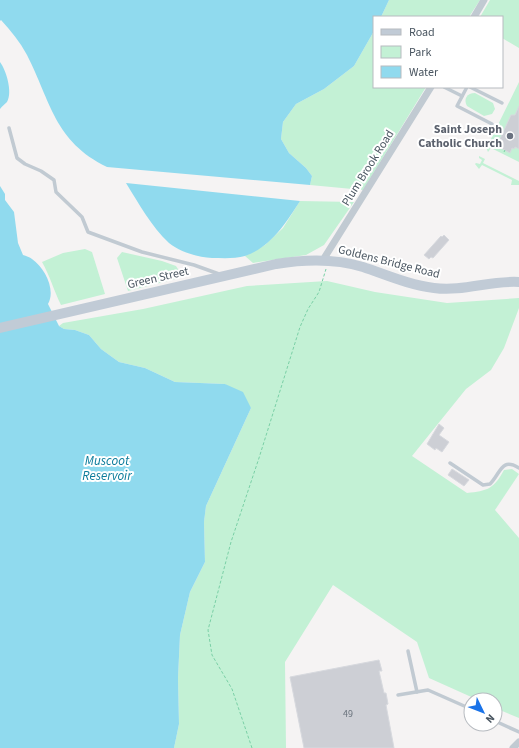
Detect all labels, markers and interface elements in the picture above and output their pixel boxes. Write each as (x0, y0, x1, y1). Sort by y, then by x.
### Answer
legend (373, 16, 503, 88)
text: Road (409, 24, 435, 41)
text: Park (409, 44, 431, 61)
text: Water (409, 64, 439, 81)
place label: Saint Joseph Catholic Church (418, 121, 502, 152)
street label: Plum Brook Road (338, 127, 398, 209)
marker: Saint Joseph Catholic Church (505, 131, 515, 141)
street label: Goldens Bridge Road (336, 241, 442, 283)
street label: Green Street (126, 263, 190, 293)
water label: Muscoot Reservoir (82, 452, 132, 485)
north arrow (463, 692, 503, 732)
house number: 49 (343, 707, 353, 721)
text: N (482, 711, 498, 726)

